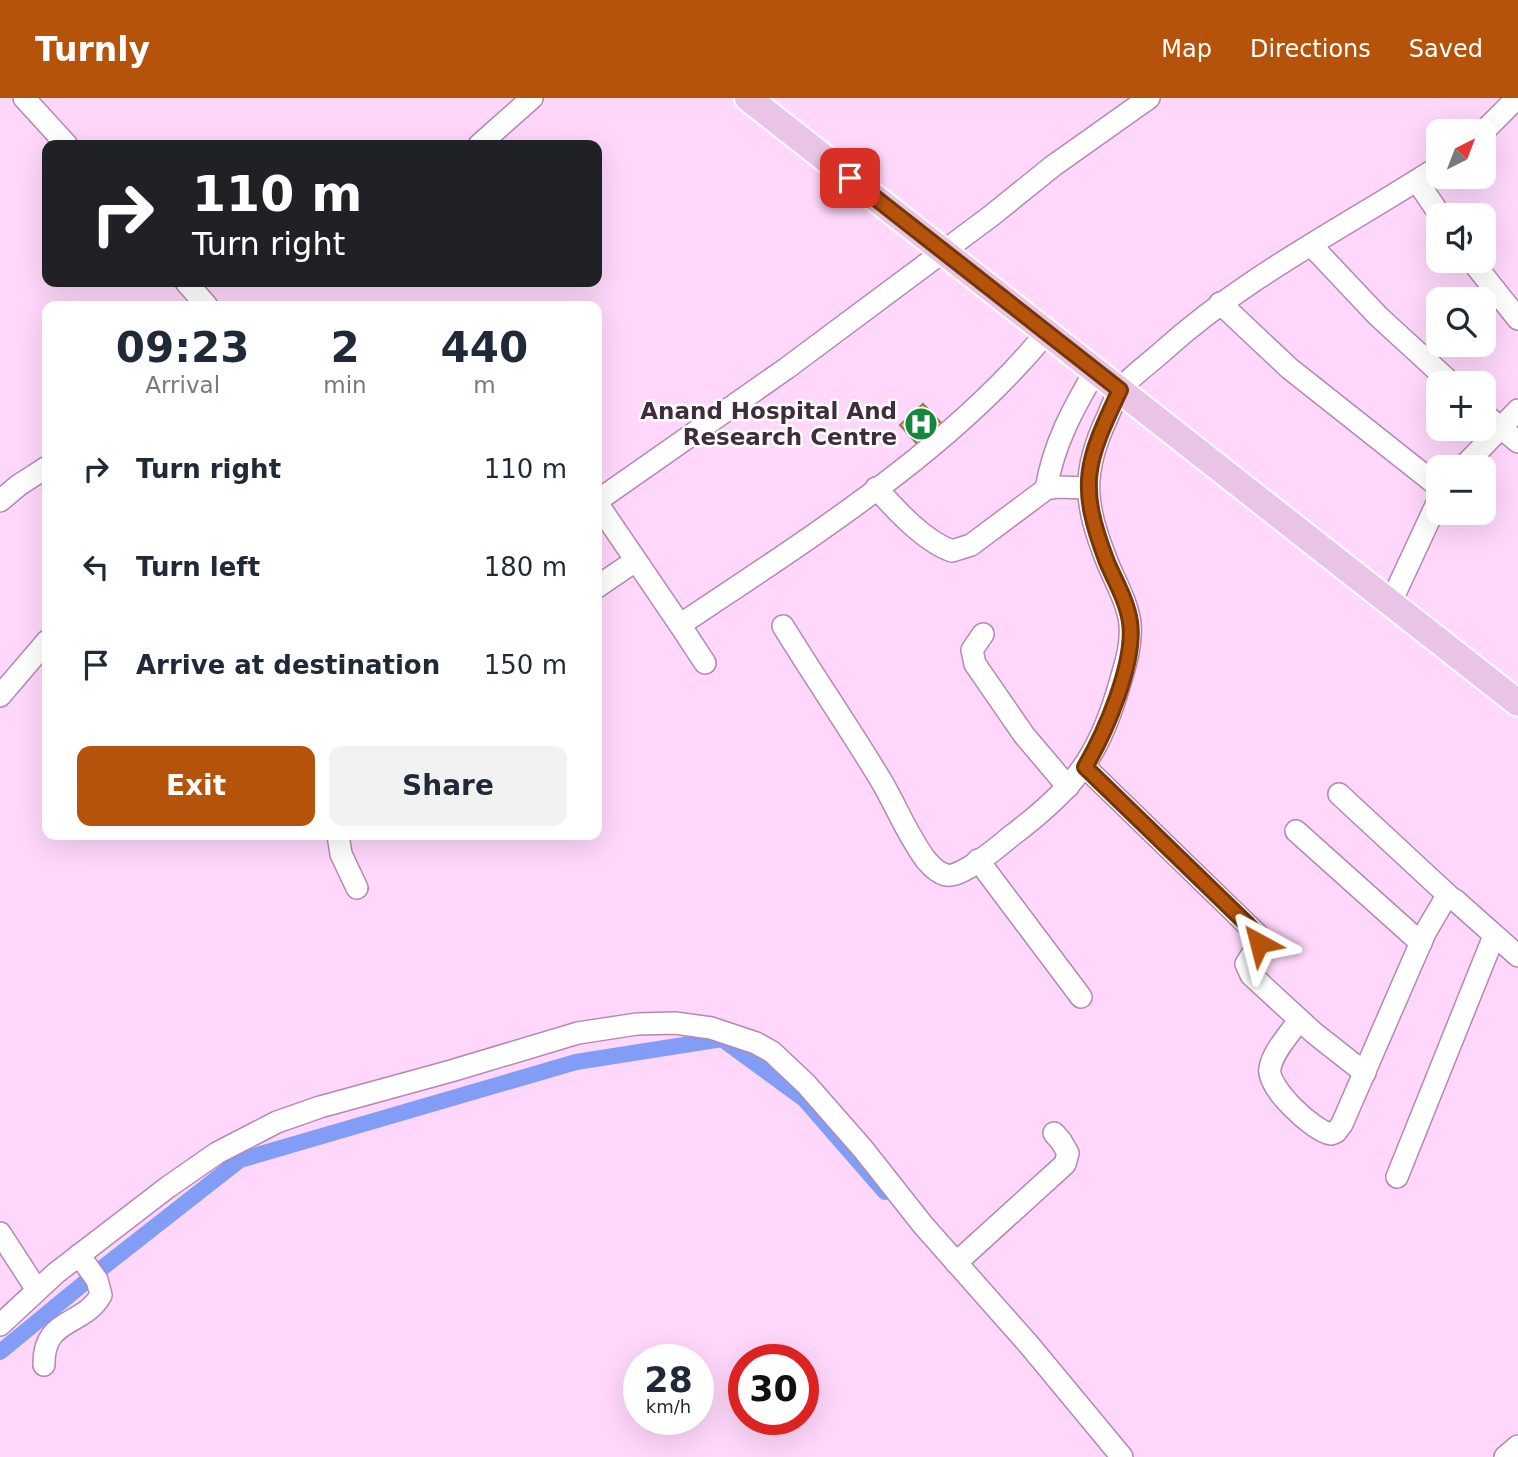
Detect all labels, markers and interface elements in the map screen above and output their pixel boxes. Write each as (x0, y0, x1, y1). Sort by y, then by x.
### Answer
text: Turnly (35, 30, 150, 69)
text: Map (1161, 35, 1212, 63)
text: Directions (1250, 35, 1371, 63)
text: Saved (1409, 35, 1483, 63)
north arrow (1426, 119, 1496, 189)
map controls (1426, 119, 1496, 525)
pin (820, 148, 880, 208)
icon: arrive (831, 159, 869, 197)
text: 110 m (192, 166, 362, 223)
icon: right (77, 168, 168, 259)
button: sound (1426, 203, 1496, 273)
text: Turn right (192, 225, 345, 263)
button: search (1426, 287, 1496, 357)
text: 09:23 (116, 323, 250, 372)
text: 2 (330, 323, 360, 372)
text: 440 (441, 323, 528, 372)
button: + (1426, 371, 1496, 441)
text: Arrival (145, 372, 220, 398)
text: min (323, 372, 367, 398)
text: m (473, 372, 496, 398)
place label: Anand Hospital And Research Centre (640, 398, 897, 450)
hospital icon: Anand Hospital And Research Centre (902, 405, 940, 443)
icon: right (77, 450, 115, 488)
text: Turn right (136, 454, 281, 484)
text: 110 m (484, 454, 567, 484)
button: − (1426, 455, 1496, 525)
icon: left (77, 548, 115, 586)
text: Turn left (136, 552, 260, 582)
text: 180 m (484, 552, 567, 582)
icon: arrive (77, 646, 115, 684)
text: Arrive at destination (136, 650, 440, 680)
text: 150 m (484, 650, 567, 680)
button: Exit (77, 746, 315, 826)
button: Share (329, 746, 567, 826)
position arrow (1222, 906, 1296, 980)
speed limit sign: 30 (728, 1344, 819, 1435)
text: 28 (644, 1360, 693, 1400)
text: km/h (646, 1396, 691, 1417)

